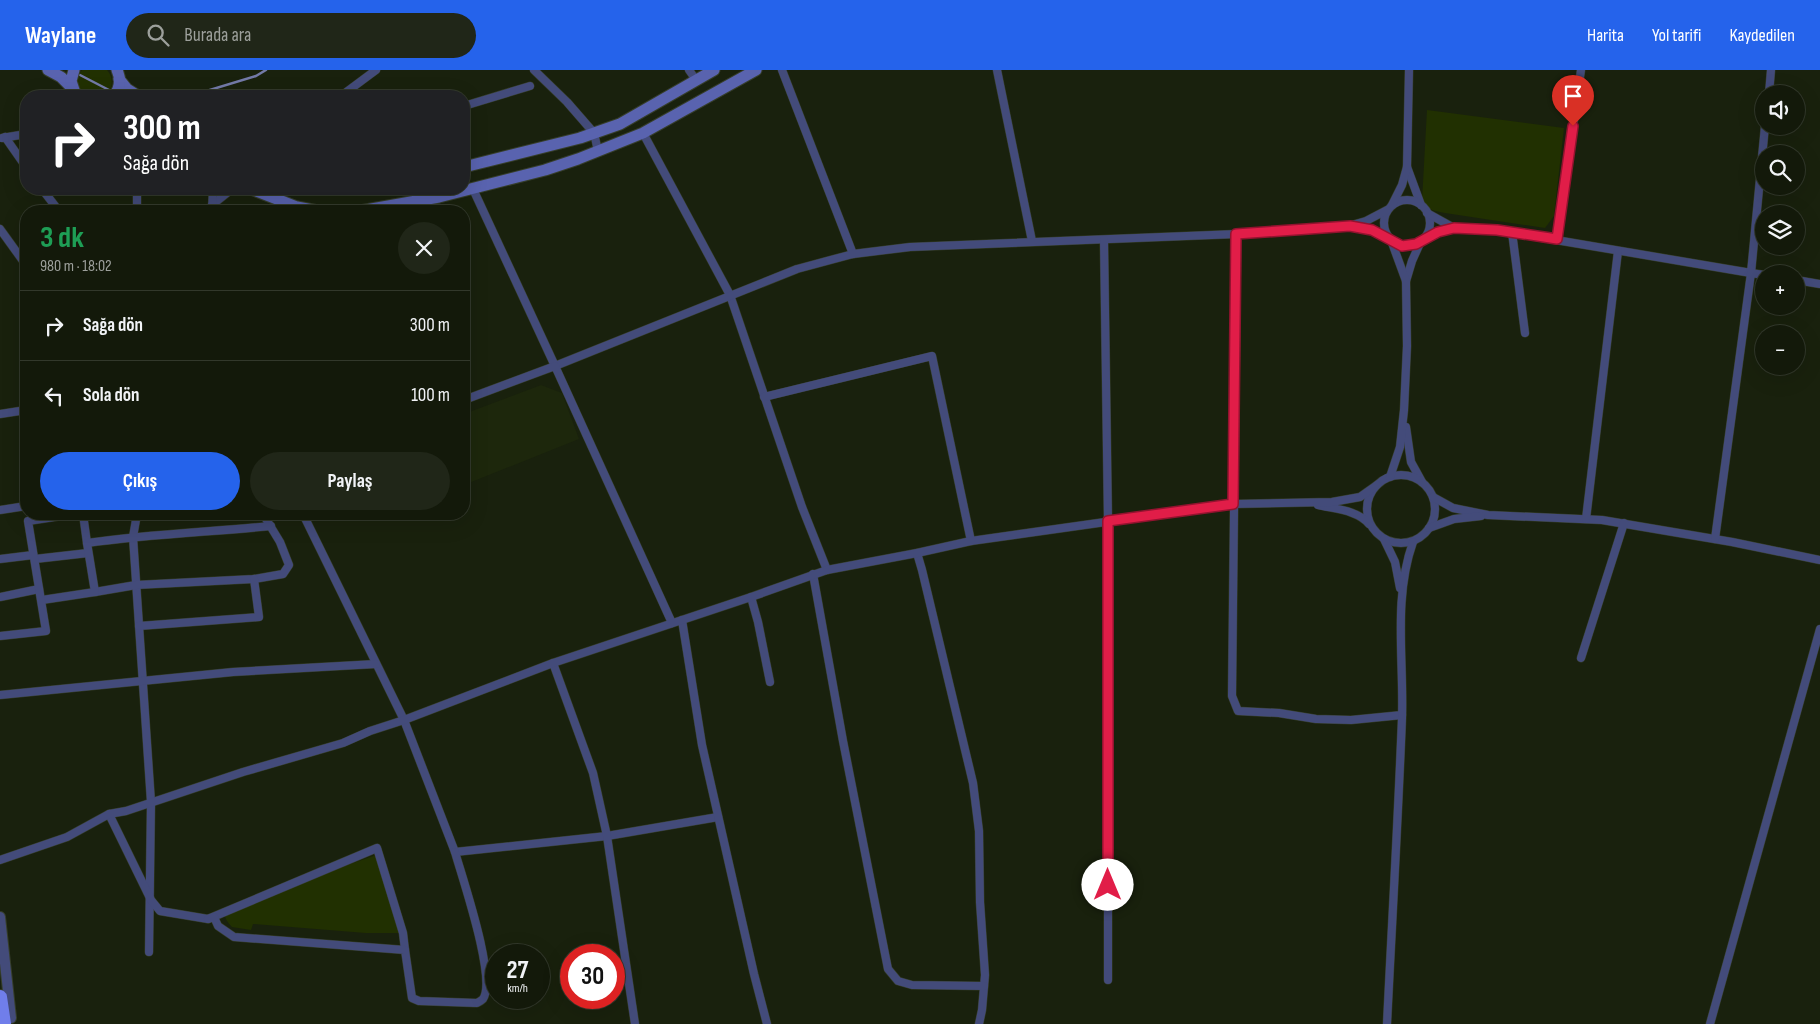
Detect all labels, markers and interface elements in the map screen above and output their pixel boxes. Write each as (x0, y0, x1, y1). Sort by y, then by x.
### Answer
search box (126, 13, 476, 58)
text: Waylane (25, 21, 96, 50)
icon: search (144, 21, 172, 49)
text: Burada ara (184, 24, 251, 47)
text: Harita (1587, 25, 1624, 46)
text: Yol tarifi (1652, 25, 1701, 46)
text: Kaydedilen (1729, 25, 1795, 46)
pin (1552, 75, 1594, 126)
icon: arrive (1559, 82, 1587, 110)
map controls (1755, 85, 1805, 375)
button: sound (1755, 85, 1805, 135)
text: 300 m (123, 107, 201, 150)
icon: right (40, 110, 105, 175)
button: search (1755, 145, 1805, 195)
text: Sağa dön (123, 150, 189, 177)
button: layers (1755, 205, 1805, 255)
text: 3 dk (40, 220, 84, 256)
button: close (398, 222, 450, 274)
text: 980 m · 18:02 (40, 257, 112, 276)
button: + (1755, 265, 1805, 315)
icon: right (40, 312, 68, 340)
text: Sağa dön (83, 314, 143, 337)
text: 300 m (410, 314, 450, 337)
button: − (1755, 325, 1805, 375)
icon: left (40, 382, 68, 410)
text: Sola dön (83, 384, 139, 407)
text: 100 m (411, 384, 450, 407)
button: Çıkış (40, 452, 240, 510)
button: Paylaş (250, 452, 450, 510)
position arrow (1081, 858, 1133, 910)
speed limit sign: 30 (560, 944, 625, 1009)
text: 27 (507, 955, 528, 986)
text: km/h (507, 981, 528, 996)

